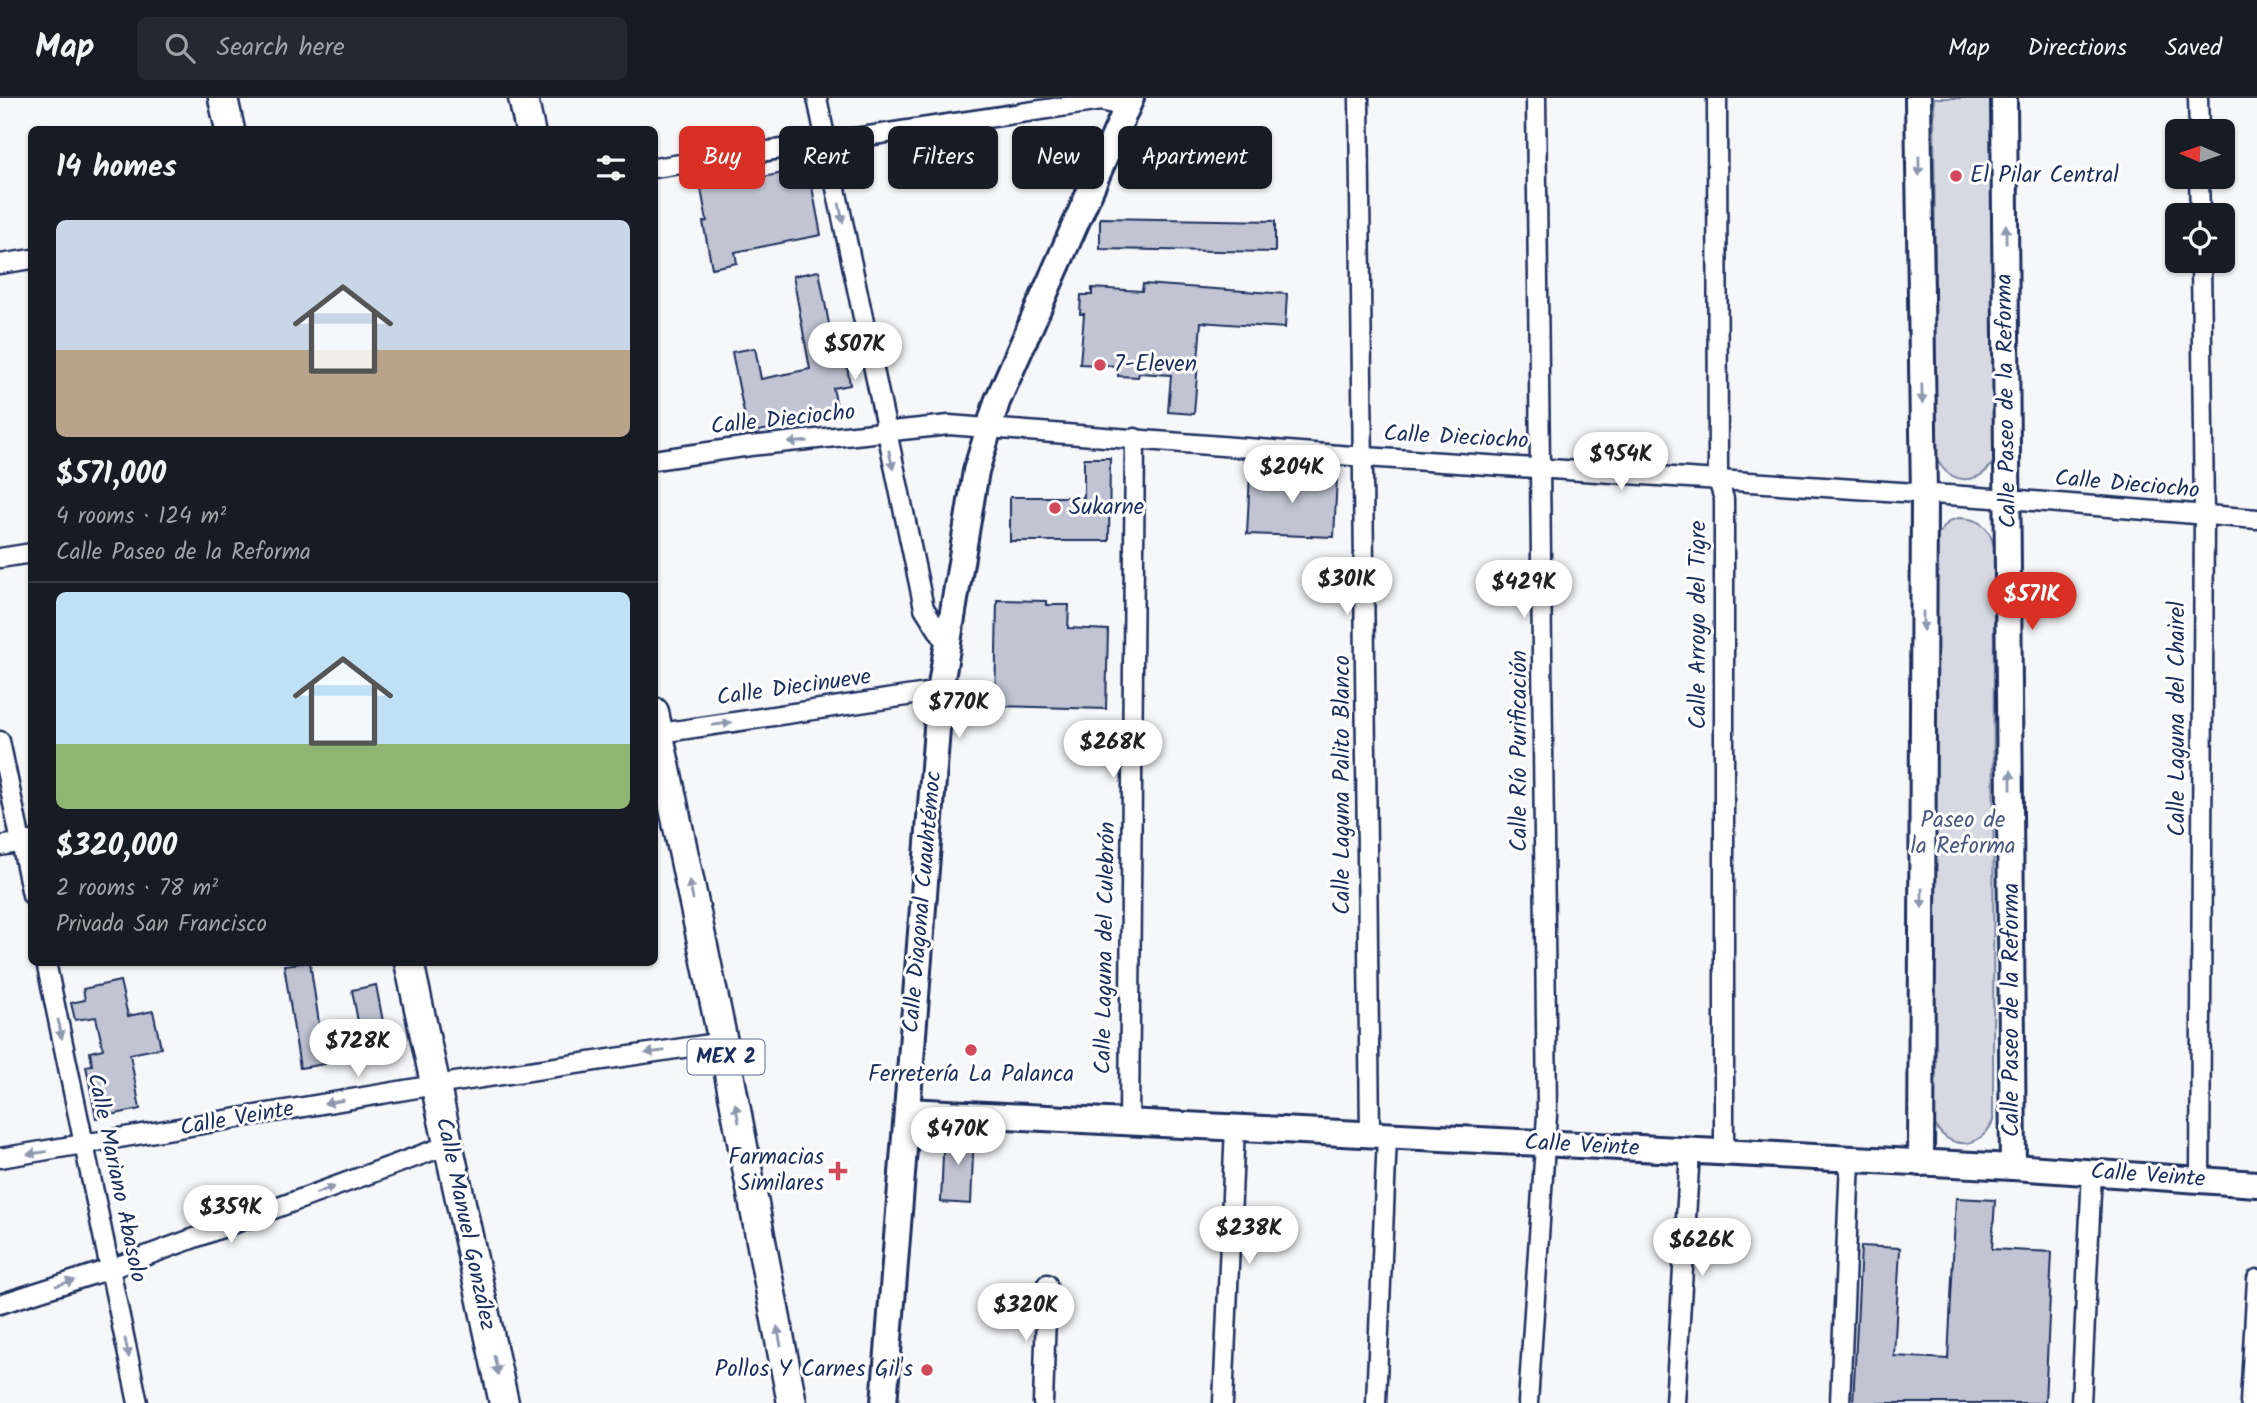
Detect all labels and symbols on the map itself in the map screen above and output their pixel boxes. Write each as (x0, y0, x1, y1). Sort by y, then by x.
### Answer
north arrow (2165, 119, 2235, 189)
one-way arrow (1913, 155, 1924, 177)
place label: El Pilar Central (1970, 158, 2119, 194)
marker: El Pilar Central (1948, 168, 1964, 184)
one-way arrow (835, 202, 846, 224)
one-way arrow (2000, 223, 2011, 245)
street label: Calle Paseo de la Reforma (1987, 273, 2027, 529)
pin: $507K (806, 322, 904, 382)
place label: 7-Eleven (1114, 347, 1197, 383)
marker: 7-Eleven (1092, 357, 1108, 373)
one-way arrow (1916, 383, 1928, 405)
street label: Calle Dieciocho (709, 395, 857, 445)
street label: Calle Dieciocho (1383, 416, 1529, 460)
pin: $954K (1572, 432, 1670, 492)
one-way arrow (787, 436, 809, 447)
pin: $204K (1243, 446, 1341, 505)
one-way arrow (886, 449, 897, 471)
street label: Calle Dieciocho (2053, 461, 2201, 509)
place label: Sukarne (1069, 490, 1144, 526)
marker: Sukarne (1047, 500, 1063, 516)
street label: Calle Arroyo del Tigre (1681, 521, 1717, 729)
pin: $301K (1298, 558, 1396, 617)
pin: $429K (1475, 560, 1573, 620)
pin: $571K (1983, 573, 2081, 632)
street label: Calle Laguna del Chairel (2160, 601, 2196, 837)
one-way arrow (1917, 610, 1929, 632)
street label: Calle Río Purificación (1502, 650, 1538, 852)
street label: Calle Laguna Palito Blanco (1325, 655, 1361, 915)
street label: Calle Diecinueve (714, 659, 874, 717)
pin: $770K (910, 680, 1008, 740)
one-way arrow (711, 718, 733, 729)
pin: $268K (1064, 720, 1162, 780)
one-way arrow (2005, 769, 2016, 791)
street label: Calle Diagonal Cuauhtémoc (894, 770, 952, 1034)
park label: Paseo de la Reforma (1910, 803, 2016, 865)
street label: Calle Laguna del Culebrón (1086, 821, 1126, 1075)
one-way arrow (686, 879, 697, 901)
street label: Calle Paseo de la Reforma (1994, 883, 2030, 1137)
one-way arrow (1916, 887, 1928, 909)
one-way arrow (55, 1018, 66, 1040)
pin: $728K (309, 1020, 407, 1079)
road number: MEX 2 (688, 1040, 764, 1074)
marker: Ferretería La Palanca (963, 1042, 979, 1058)
one-way arrow (644, 1047, 666, 1058)
place label: Ferretería La Palanca (868, 1057, 1074, 1093)
street label: Calle Mariano Abasolo (76, 1070, 156, 1286)
street label: Calle Veinte (177, 1091, 297, 1147)
one-way arrow (323, 1097, 345, 1108)
one-way arrow (731, 1102, 742, 1124)
pin: $470K (909, 1108, 1007, 1167)
street label: Calle Manuel González (425, 1114, 505, 1334)
street label: Calle Veinte (1524, 1125, 1640, 1167)
place label: Farmacias Similares (728, 1140, 824, 1202)
one-way arrow (26, 1148, 48, 1159)
street label: Calle Veinte (2089, 1154, 2207, 1198)
marker: Farmacias Similares (830, 1163, 846, 1179)
one-way arrow (315, 1184, 336, 1195)
pin: $359K (182, 1186, 280, 1245)
pin: $238K (1200, 1206, 1298, 1266)
pin: $626K (1653, 1218, 1751, 1278)
one-way arrow (55, 1278, 76, 1288)
pin: $320K (977, 1284, 1075, 1343)
one-way arrow (774, 1325, 785, 1347)
one-way arrow (121, 1337, 132, 1359)
place label: Pollos Y Carnes Gil's (715, 1352, 913, 1388)
one-way arrow (490, 1354, 501, 1376)
marker: Pollos Y Carnes Gil's (919, 1362, 935, 1378)

